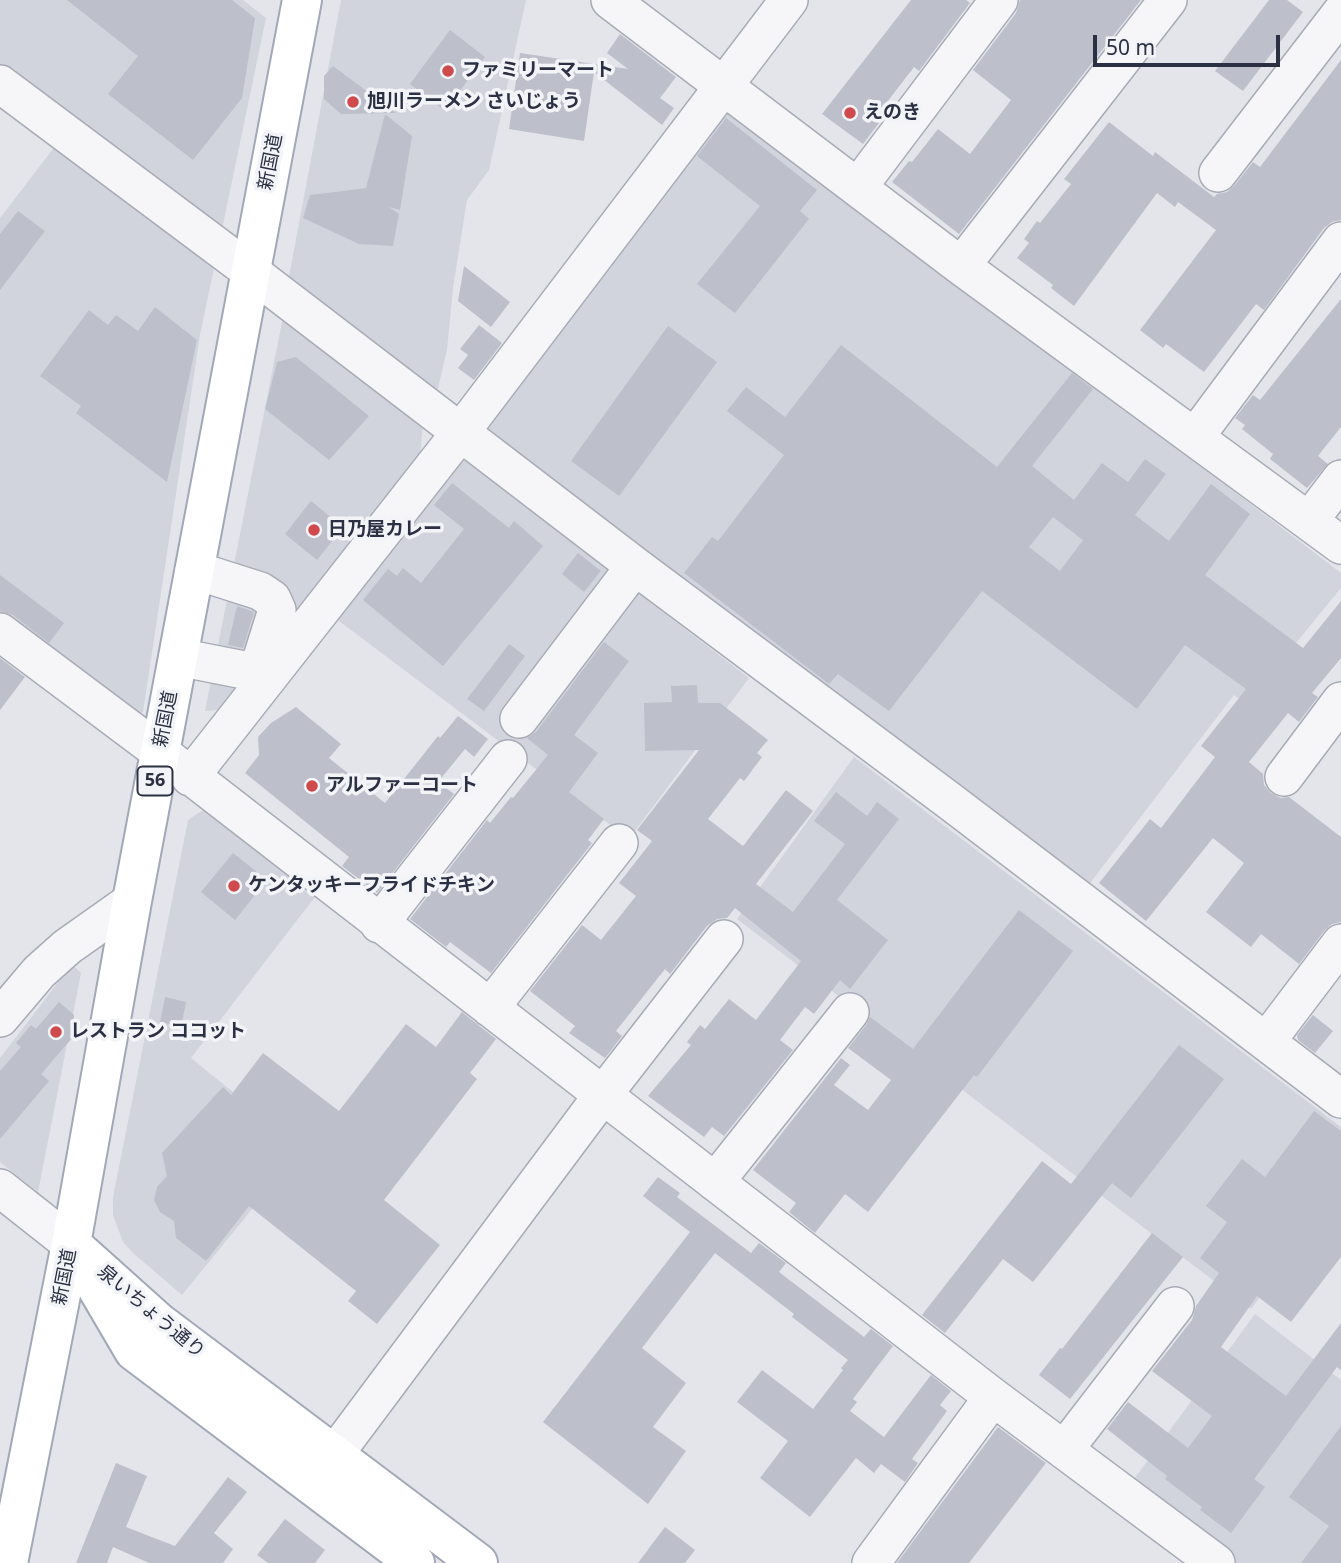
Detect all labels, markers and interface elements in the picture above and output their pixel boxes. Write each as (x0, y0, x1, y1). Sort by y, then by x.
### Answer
scale bar (1096, 21, 1283, 65)
text: 50 m (1106, 33, 1155, 61)
place label: ファミリーマート (462, 60, 614, 82)
marker: ファミリーマート (440, 63, 456, 79)
place label: 旭川ラーメン さいじょう (367, 91, 581, 113)
marker: 旭川ラーメン さいじょう (345, 94, 361, 110)
place label: えのき (864, 102, 921, 124)
marker: えのき (842, 105, 858, 121)
street label: 新国道 (254, 132, 288, 192)
place label: 日乃屋カレー (328, 519, 442, 541)
marker: 日乃屋カレー (306, 522, 322, 538)
street label: 新国道 (149, 689, 183, 749)
road number: 56 (138, 766, 172, 796)
place label: アルファーコート (326, 775, 478, 797)
marker: アルファーコート (304, 778, 320, 794)
place label: ケンタッキーフライドチキン (248, 875, 495, 897)
marker: ケンタッキーフライドチキン (226, 878, 242, 894)
place label: レストラン ココット (70, 1021, 246, 1043)
marker: レストラン ココット (48, 1024, 64, 1040)
street label: 新国道 (48, 1247, 82, 1307)
street label: 泉いちょう通り (93, 1261, 209, 1363)

